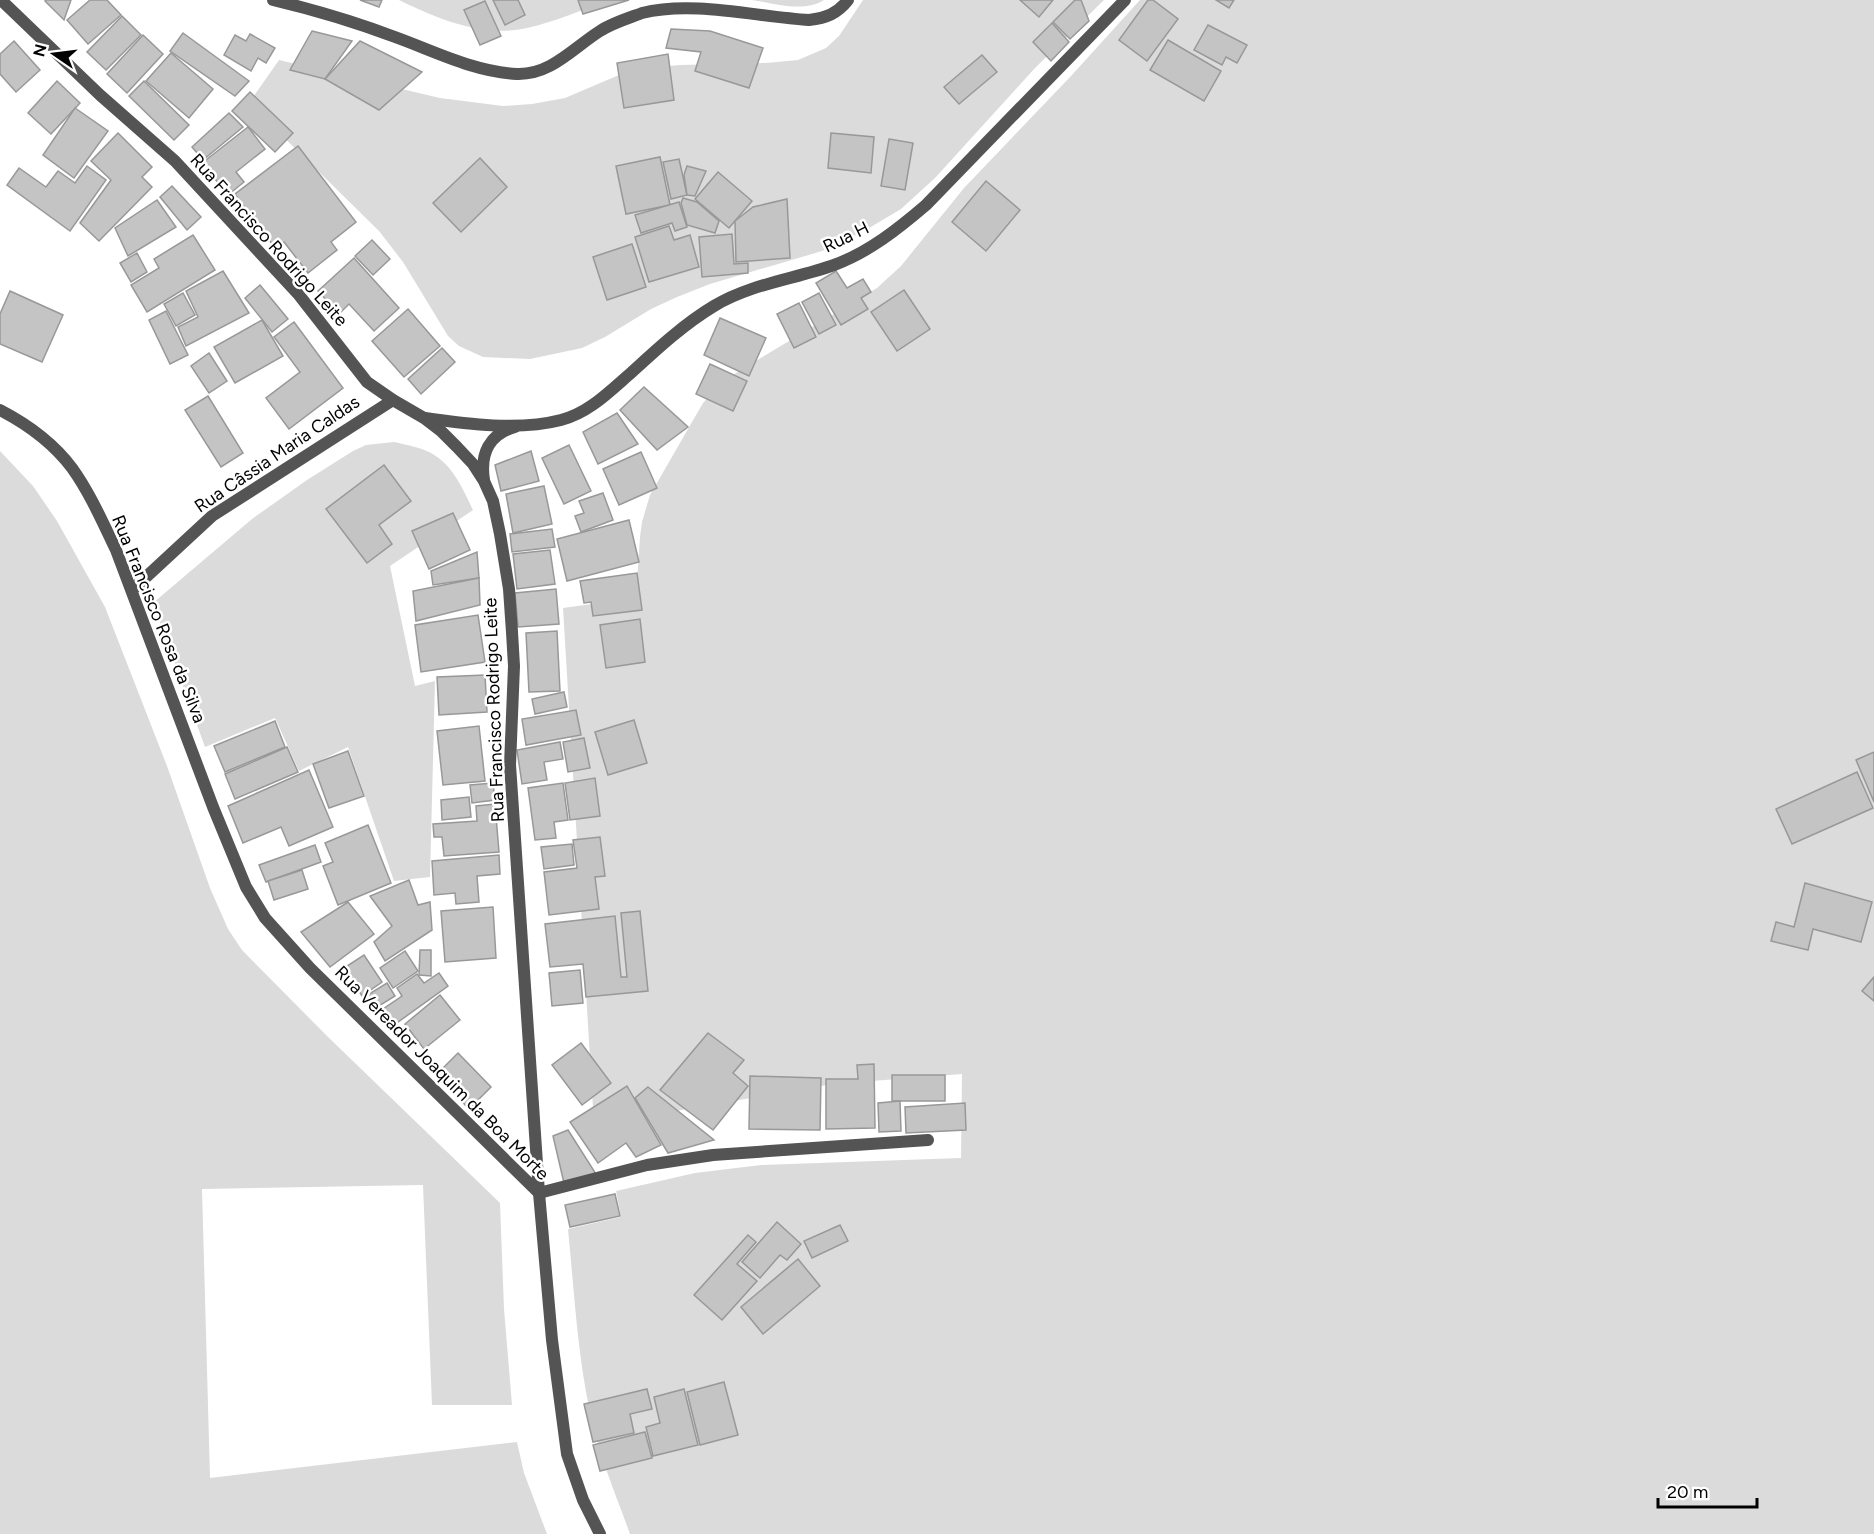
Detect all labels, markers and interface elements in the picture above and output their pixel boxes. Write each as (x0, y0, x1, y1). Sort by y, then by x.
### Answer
north arrow (24, 24, 84, 84)
text: N (29, 42, 51, 59)
street label: Rua Francisco Rodrigo Leite (186, 149, 352, 331)
street label: Rua H (819, 216, 873, 258)
street label: Rua Câssia Maria Caldas (190, 391, 364, 517)
street label: Rua Francisco Rosa da Silva (107, 512, 211, 726)
street label: Rua Francisco Rodrigo Leite (479, 597, 509, 823)
street label: Rua Vereador Joaquim da Boa Morte (330, 961, 554, 1185)
scale bar (1658, 1471, 1757, 1509)
text: 20 m (1667, 1481, 1708, 1503)

